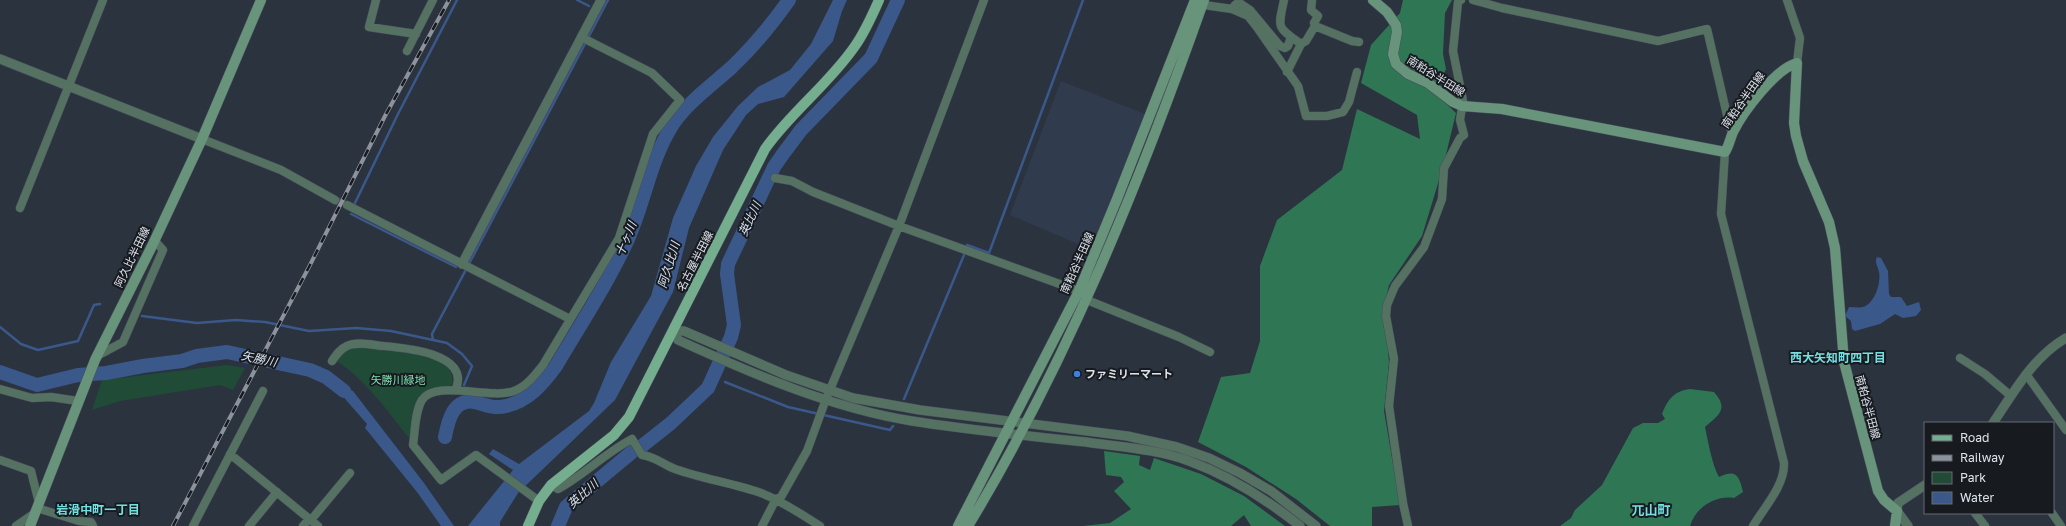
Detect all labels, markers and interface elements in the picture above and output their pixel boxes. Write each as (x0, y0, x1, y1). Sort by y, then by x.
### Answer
street label: 南粕谷半田線 (1405, 53, 1468, 99)
street label: 南粕谷半田線 (1718, 69, 1767, 130)
water label: 英比川 (735, 197, 765, 238)
water label: 十ヶ川 (612, 217, 640, 258)
street label: 阿久比半田線 (111, 224, 152, 289)
street label: 名古屋半田線 (674, 228, 715, 293)
street label: 南粕谷半田線 (1057, 230, 1096, 296)
water label: 阿久比川 (654, 238, 683, 290)
water label: 矢勝川 (240, 347, 280, 370)
district label: 西大矢知町四丁目 (1790, 350, 1886, 365)
place label: ファミリーマート (1085, 367, 1173, 380)
marker: ファミリーマート (1072, 369, 1082, 379)
park label: 矢勝川緑地 (371, 373, 426, 386)
street label: 南粕谷半田線 (1854, 373, 1883, 440)
legend (1924, 422, 2054, 514)
text: Road (1960, 430, 1989, 445)
text: Railway (1960, 450, 2005, 465)
text: Park (1960, 470, 1986, 485)
water label: 英比川 (564, 475, 603, 511)
text: Water (1960, 490, 1994, 505)
district label: 岩滑中町一丁目 (56, 502, 140, 517)
district label: 兀山町 (1631, 502, 1671, 518)

